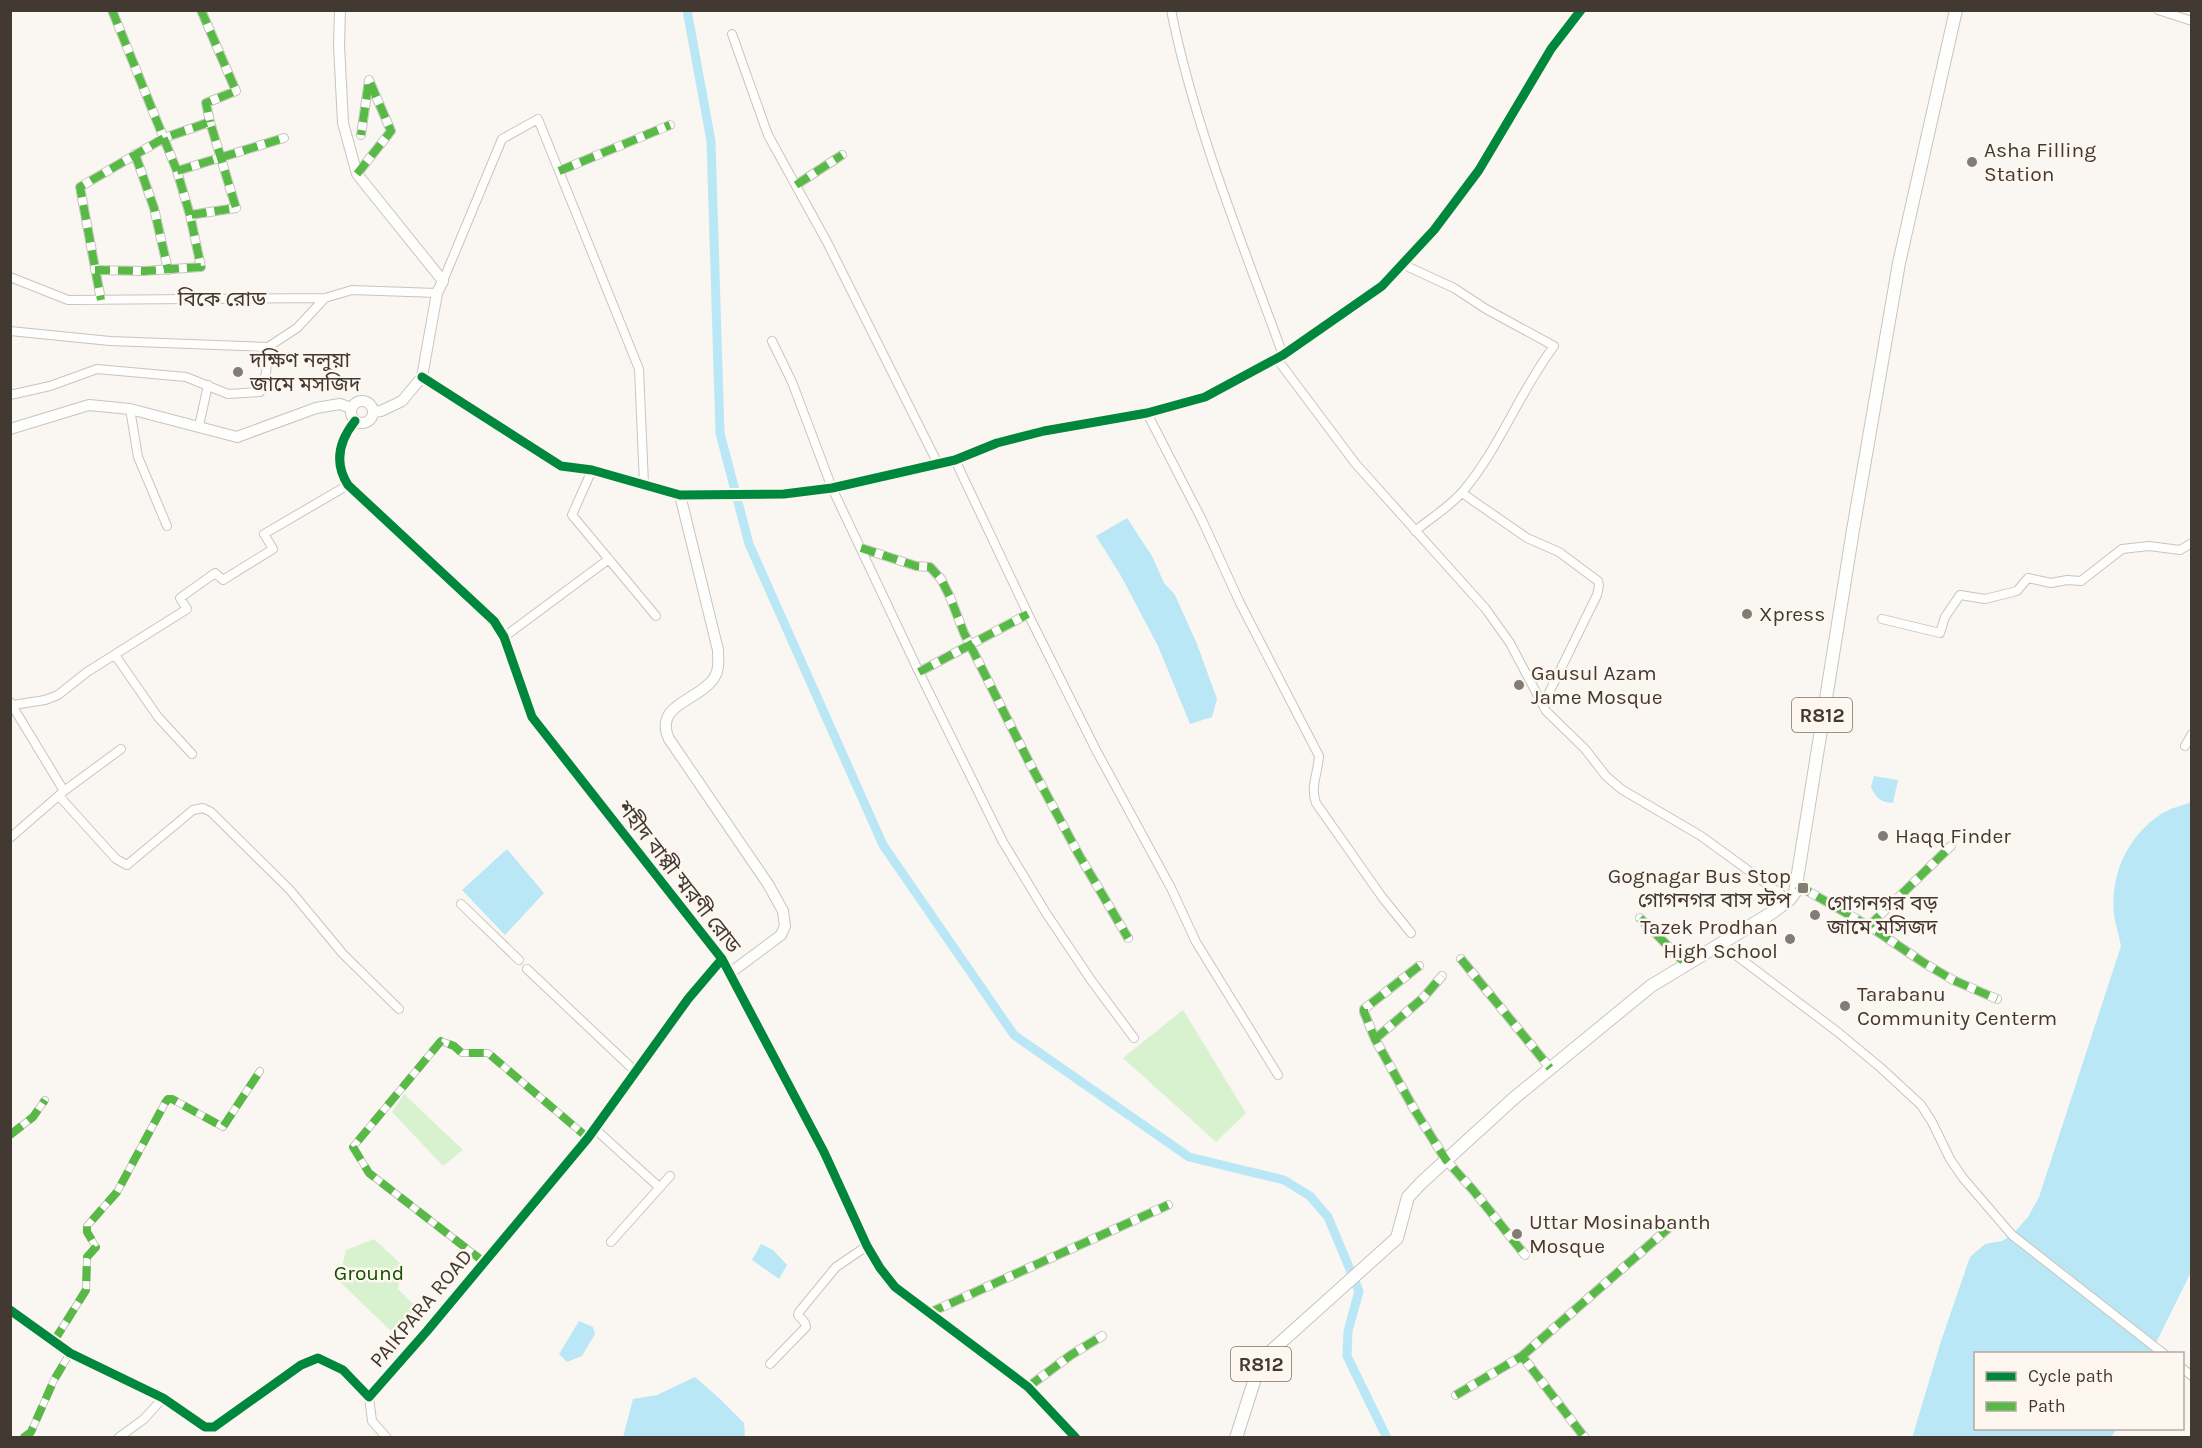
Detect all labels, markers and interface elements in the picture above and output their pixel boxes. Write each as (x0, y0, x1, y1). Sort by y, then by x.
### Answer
place label: Asha Filling Station (1984, 138, 2096, 186)
marker: Asha Filling Station (1965, 155, 1979, 169)
street label: বিকে রোড (177, 287, 267, 311)
place label: দক্ষিণ নলুয়া জামে মসজিদ (249, 348, 361, 396)
marker: দক্ষিণ নলুয়া জামে মসজিদ (231, 365, 245, 379)
place label: Xpress (1759, 602, 1825, 626)
marker: Xpress (1740, 607, 1754, 621)
place label: Gausul Azam Jame Mosque (1531, 661, 1663, 709)
marker: Gausul Azam Jame Mosque (1512, 678, 1526, 692)
road number: R812 (1792, 698, 1852, 732)
street label: শহীদ বাপ্পী স্মরণী রোড (612, 796, 746, 959)
place label: Haqq Finder (1895, 824, 2011, 848)
marker: Haqq Finder (1876, 829, 1890, 843)
place label: Gognagar Bus Stop গোগনগর বাস স্টপ (1608, 864, 1792, 912)
marker: Gognagar Bus Stop গোগনগর বাস স্টপ (1796, 881, 1810, 895)
place label: গোগনগর বড় জামে মসিজদ (1826, 891, 1939, 939)
marker: গোগনগর বড় জামে মসিজদ (1808, 908, 1822, 922)
place label: Tazek Prodhan High School (1640, 915, 1778, 963)
marker: Tazek Prodhan High School (1783, 932, 1797, 946)
place label: Tarabanu Community Centerm (1857, 982, 2057, 1030)
marker: Tarabanu Community Centerm (1838, 999, 1852, 1013)
place label: Uttar Mosinabanth Mosque (1529, 1210, 1711, 1258)
marker: Uttar Mosinabanth Mosque (1510, 1227, 1524, 1241)
street label: PAIKPARA ROAD (365, 1244, 477, 1372)
park label: Ground (334, 1261, 404, 1285)
road number: R812 (1231, 1347, 1291, 1381)
legend (1974, 1352, 2184, 1430)
text: Cycle path (2028, 1365, 2113, 1387)
text: Path (2028, 1395, 2066, 1417)

